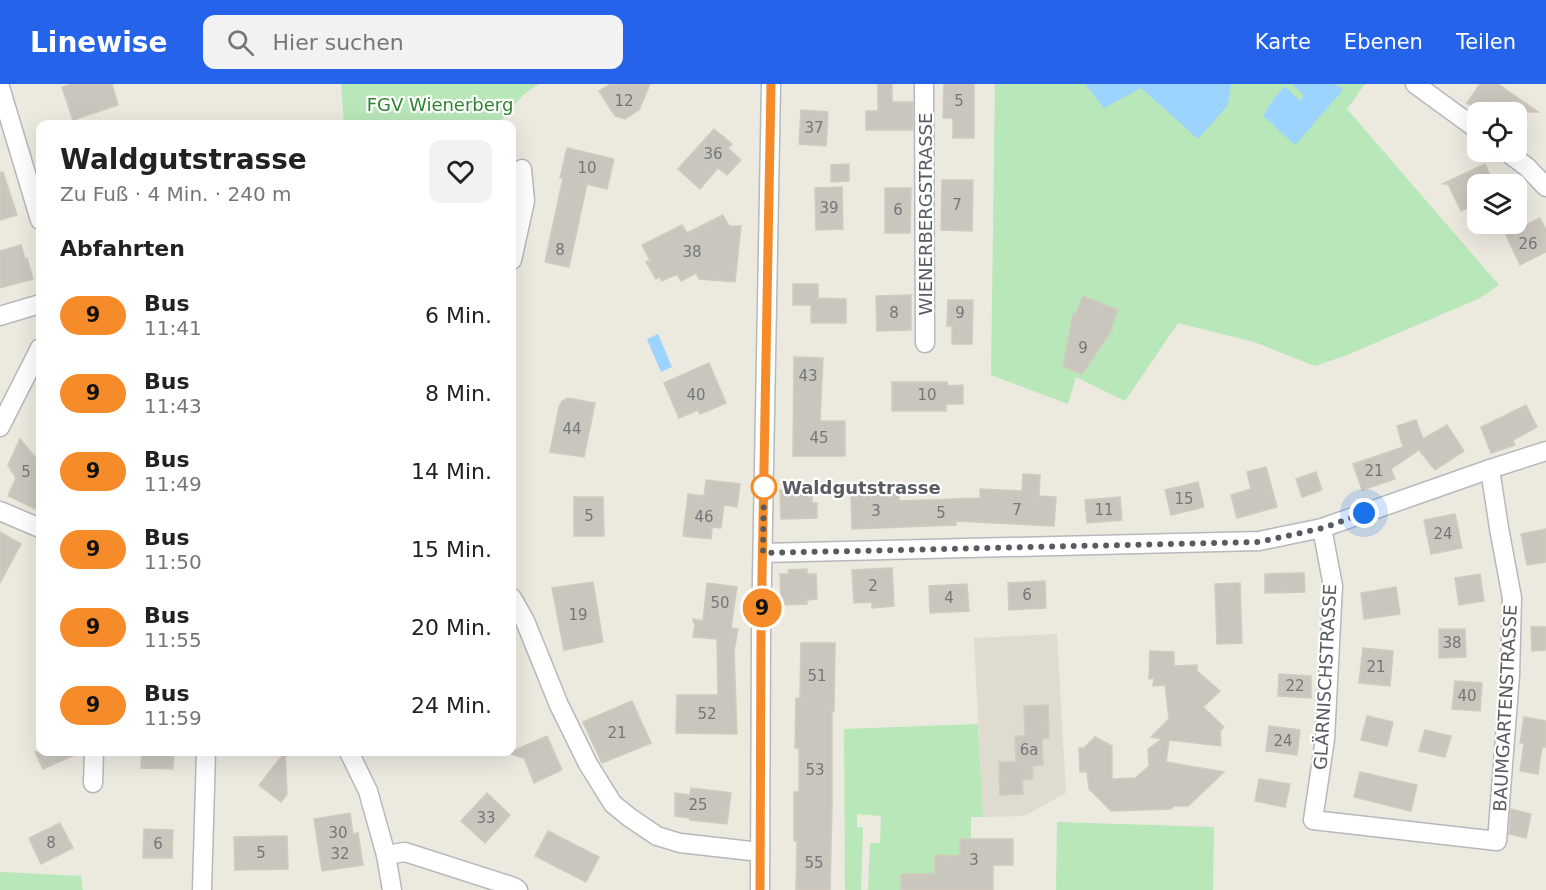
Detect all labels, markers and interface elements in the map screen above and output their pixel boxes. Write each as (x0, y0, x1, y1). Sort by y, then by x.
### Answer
search box (203, 15, 623, 69)
text: Linewise (30, 26, 167, 59)
icon: search (224, 26, 257, 59)
text: Hier suchen (272, 30, 404, 55)
text: Karte (1255, 30, 1311, 54)
text: Ebenen (1344, 30, 1423, 54)
text: Teilen (1456, 30, 1516, 54)
house number: 12 (614, 92, 634, 110)
house number: 5 (954, 92, 964, 110)
park label: FGV Wienerberg (367, 94, 513, 115)
map controls (1467, 102, 1527, 234)
button: locate (1467, 102, 1527, 162)
street label: WIENERBERGSTRASSE (915, 113, 936, 315)
house number: 37 (804, 119, 824, 137)
button: heart (429, 140, 492, 203)
text: Waldgutstrasse (60, 143, 307, 176)
house number: 36 (703, 145, 723, 163)
house number: 10 (577, 159, 597, 177)
button: layers (1467, 174, 1527, 234)
text: Zu Fuß · 4 Min. · 240 m (60, 182, 292, 206)
house number: 7 (952, 196, 962, 214)
house number: 39 (819, 199, 839, 217)
house number: 6 (893, 201, 903, 219)
house number: 26 (1518, 235, 1538, 253)
text: Abfahrten (60, 236, 185, 261)
house number: 8 (555, 241, 565, 259)
house number: 38 (682, 243, 702, 261)
text: Bus (144, 291, 190, 316)
text: 9 (86, 303, 100, 327)
text: 6 Min. (425, 303, 492, 328)
house number: 8 (889, 304, 899, 322)
house number: 9 (955, 304, 965, 322)
text: 11:41 (144, 316, 202, 340)
house number: 9 (1078, 339, 1088, 357)
house number: 43 (798, 367, 818, 385)
text: Bus (144, 369, 190, 394)
text: 9 (86, 381, 100, 405)
text: 8 Min. (425, 381, 492, 406)
house number: 40 (686, 386, 706, 404)
house number: 10 (917, 386, 937, 404)
text: 11:43 (144, 394, 202, 418)
house number: 44 (562, 420, 582, 438)
house number: 45 (809, 429, 829, 447)
text: Bus (144, 447, 190, 472)
text: 9 (86, 459, 100, 483)
text: 14 Min. (411, 459, 492, 484)
house number: 21 (1364, 462, 1384, 480)
house number: 5 (21, 463, 31, 481)
text: 11:49 (144, 472, 202, 496)
marker: Waldgutstrasse (751, 474, 777, 500)
place label: Waldgutstrasse (782, 477, 941, 498)
house number: 15 (1174, 490, 1194, 508)
your location (1349, 498, 1379, 528)
house number: 7 (1012, 501, 1022, 519)
house number: 11 (1094, 501, 1114, 519)
house number: 3 (871, 502, 881, 520)
house number: 5 (936, 504, 946, 522)
house number: 5 (584, 507, 594, 525)
house number: 46 (694, 508, 714, 526)
text: Bus (144, 525, 190, 550)
house number: 24 (1433, 525, 1453, 543)
text: 9 (86, 537, 100, 561)
text: 15 Min. (411, 537, 492, 562)
text: 11:50 (144, 550, 202, 574)
house number: 2 (868, 577, 878, 595)
street label: GLÄRNISCHSTRASSE (1310, 583, 1340, 771)
house number: 6 (1022, 586, 1032, 604)
line badge: 9 (742, 588, 782, 628)
house number: 4 (944, 589, 954, 607)
house number: 50 (710, 594, 730, 612)
text: 9 (755, 596, 769, 620)
text: Bus (144, 603, 190, 628)
street label: BAUMGARTENSTRASSE (1489, 604, 1521, 812)
house number: 19 (568, 606, 588, 624)
text: 9 (86, 615, 100, 639)
text: 20 Min. (411, 615, 492, 640)
text: 11:55 (144, 628, 202, 652)
house number: 38 (1442, 634, 1462, 652)
house number: 21 (1366, 658, 1386, 676)
house number: 51 (807, 667, 827, 685)
house number: 22 (1285, 677, 1305, 695)
text: Bus (144, 681, 190, 706)
house number: 40 (1457, 687, 1477, 705)
text: 9 (86, 693, 100, 717)
text: 24 Min. (411, 693, 492, 718)
house number: 52 (697, 705, 717, 723)
text: 11:59 (144, 706, 202, 730)
house number: 21 (607, 724, 627, 742)
house number: 24 (1273, 732, 1293, 750)
house number: 6a (1020, 741, 1038, 759)
house number: 53 (805, 761, 825, 779)
house number: 25 (688, 796, 708, 814)
house number: 33 (476, 809, 496, 827)
house number: 30 (328, 824, 348, 842)
house number: 8 (46, 834, 56, 852)
house number: 6 (153, 835, 163, 853)
house number: 5 (256, 844, 266, 862)
house number: 32 (330, 845, 350, 863)
house number: 3 (969, 851, 979, 869)
house number: 55 (804, 854, 824, 872)

